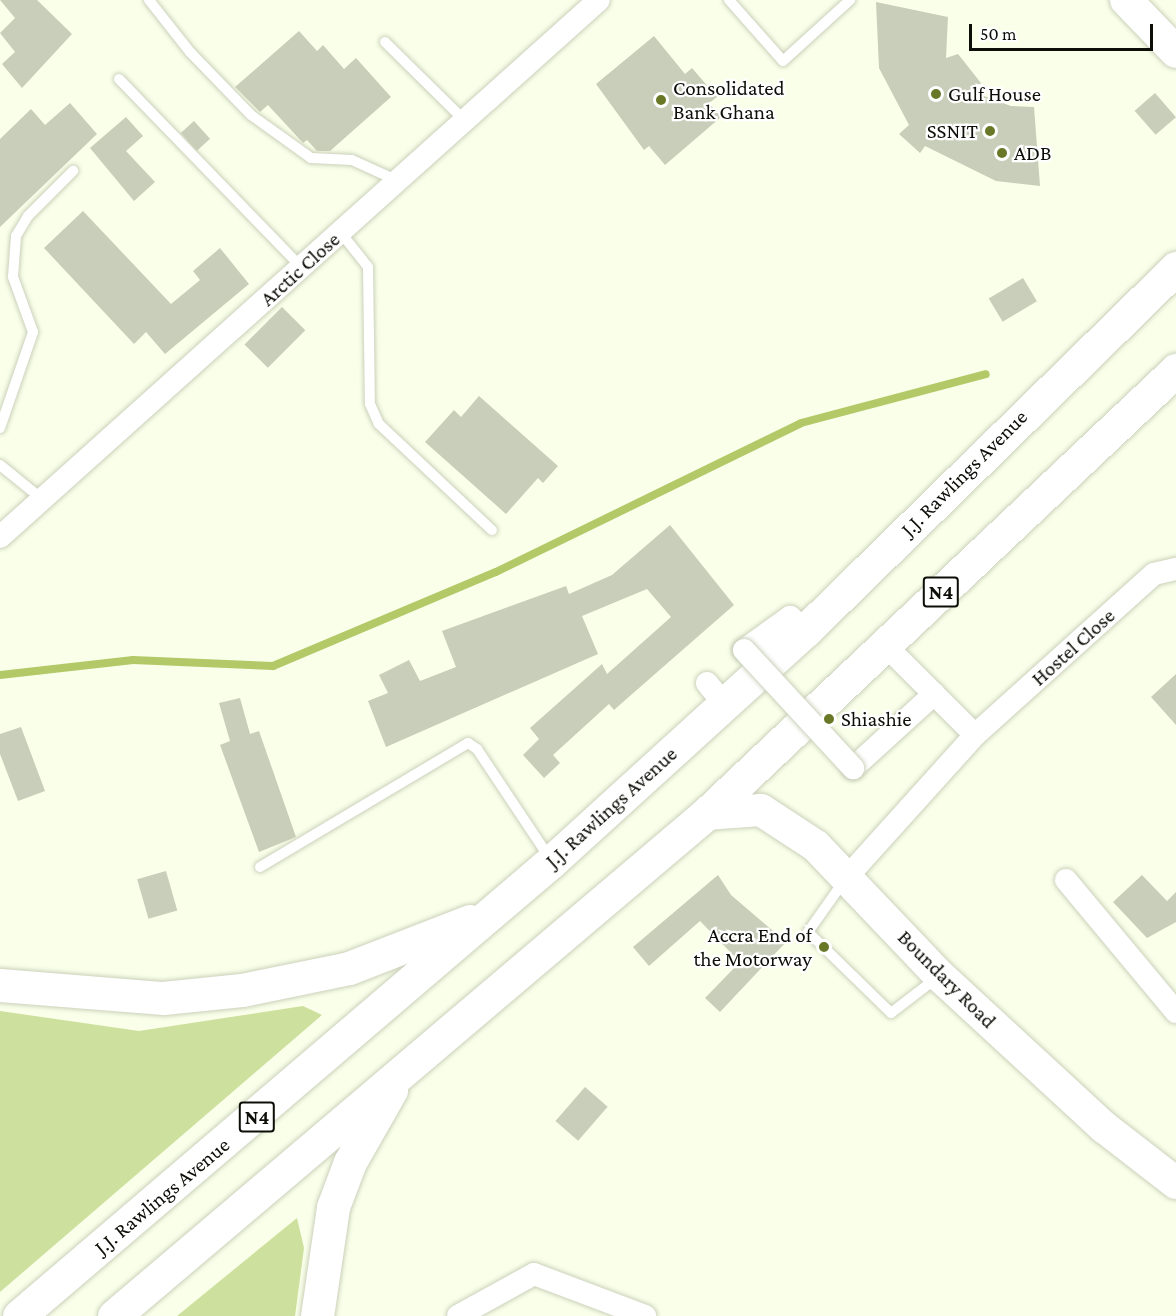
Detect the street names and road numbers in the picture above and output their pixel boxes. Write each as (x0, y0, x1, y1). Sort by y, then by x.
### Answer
street label: Arctic Close (255, 227, 345, 311)
street label: J.J. Rawlings Avenue (895, 404, 1033, 542)
road number: N4 (922, 575, 960, 609)
street label: Hostel Close (1026, 603, 1120, 691)
street label: J.J. Rawlings Avenue (540, 741, 682, 873)
street label: Boundary Road (893, 925, 1001, 1033)
road number: N4 (238, 1100, 276, 1134)
street label: J.J. Rawlings Avenue (89, 1132, 235, 1260)

